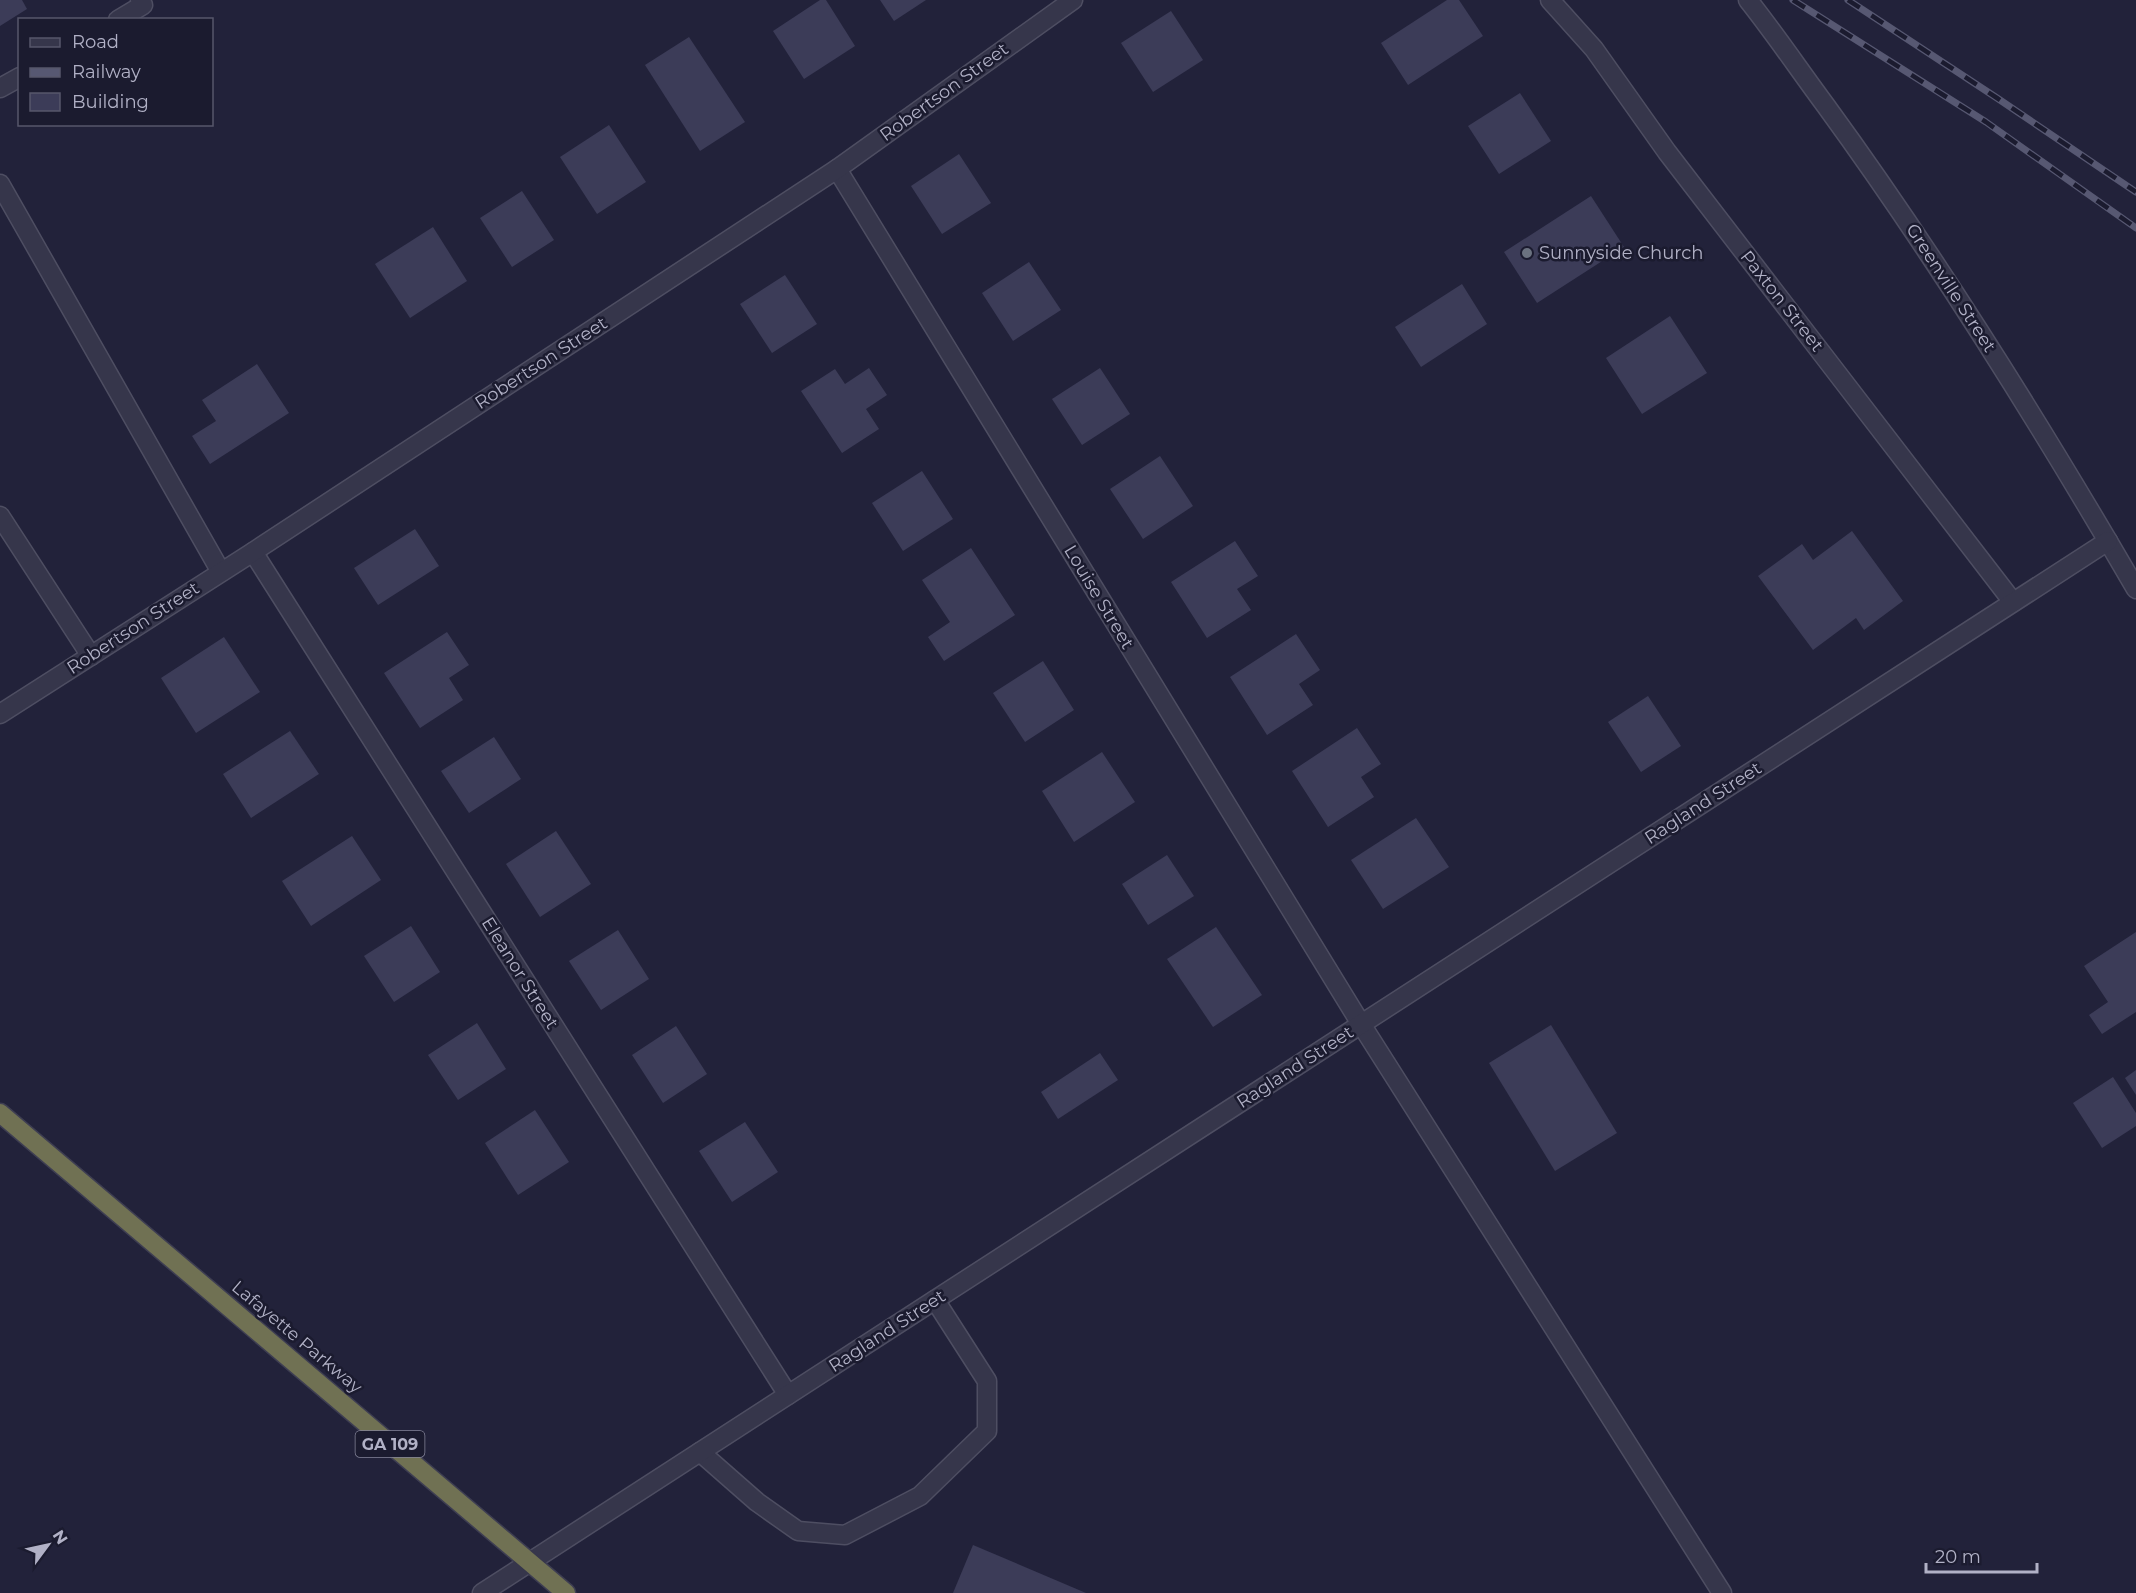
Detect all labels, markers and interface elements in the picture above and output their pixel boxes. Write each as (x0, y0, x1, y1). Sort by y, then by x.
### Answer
legend (18, 18, 213, 126)
text: Road (72, 31, 119, 53)
street label: Robertson Street (875, 38, 1013, 146)
text: Railway (72, 61, 141, 83)
text: Building (72, 91, 149, 113)
street label: Greenville Street (1901, 220, 2001, 356)
place label: Sunnyside Church (1539, 242, 1703, 264)
marker: Sunnyside Church (1520, 246, 1534, 260)
street label: Paxton Street (1736, 246, 1828, 356)
street label: Robertson Street (471, 312, 611, 414)
street label: Louise Street (1059, 541, 1139, 653)
street label: Robertson Street (63, 577, 203, 679)
street label: Ragland Street (1640, 757, 1766, 849)
street label: Eleanor Street (477, 913, 563, 1033)
street label: Ragland Street (1232, 1021, 1358, 1113)
street label: Lafayette Parkway (227, 1276, 367, 1398)
street label: Ragland Street (824, 1285, 950, 1377)
road number: GA 109 (356, 1431, 424, 1457)
north arrow (18, 1515, 78, 1575)
text: N (49, 1527, 72, 1548)
scale bar (1926, 1536, 2037, 1574)
text: 20 m (1935, 1546, 1981, 1568)

